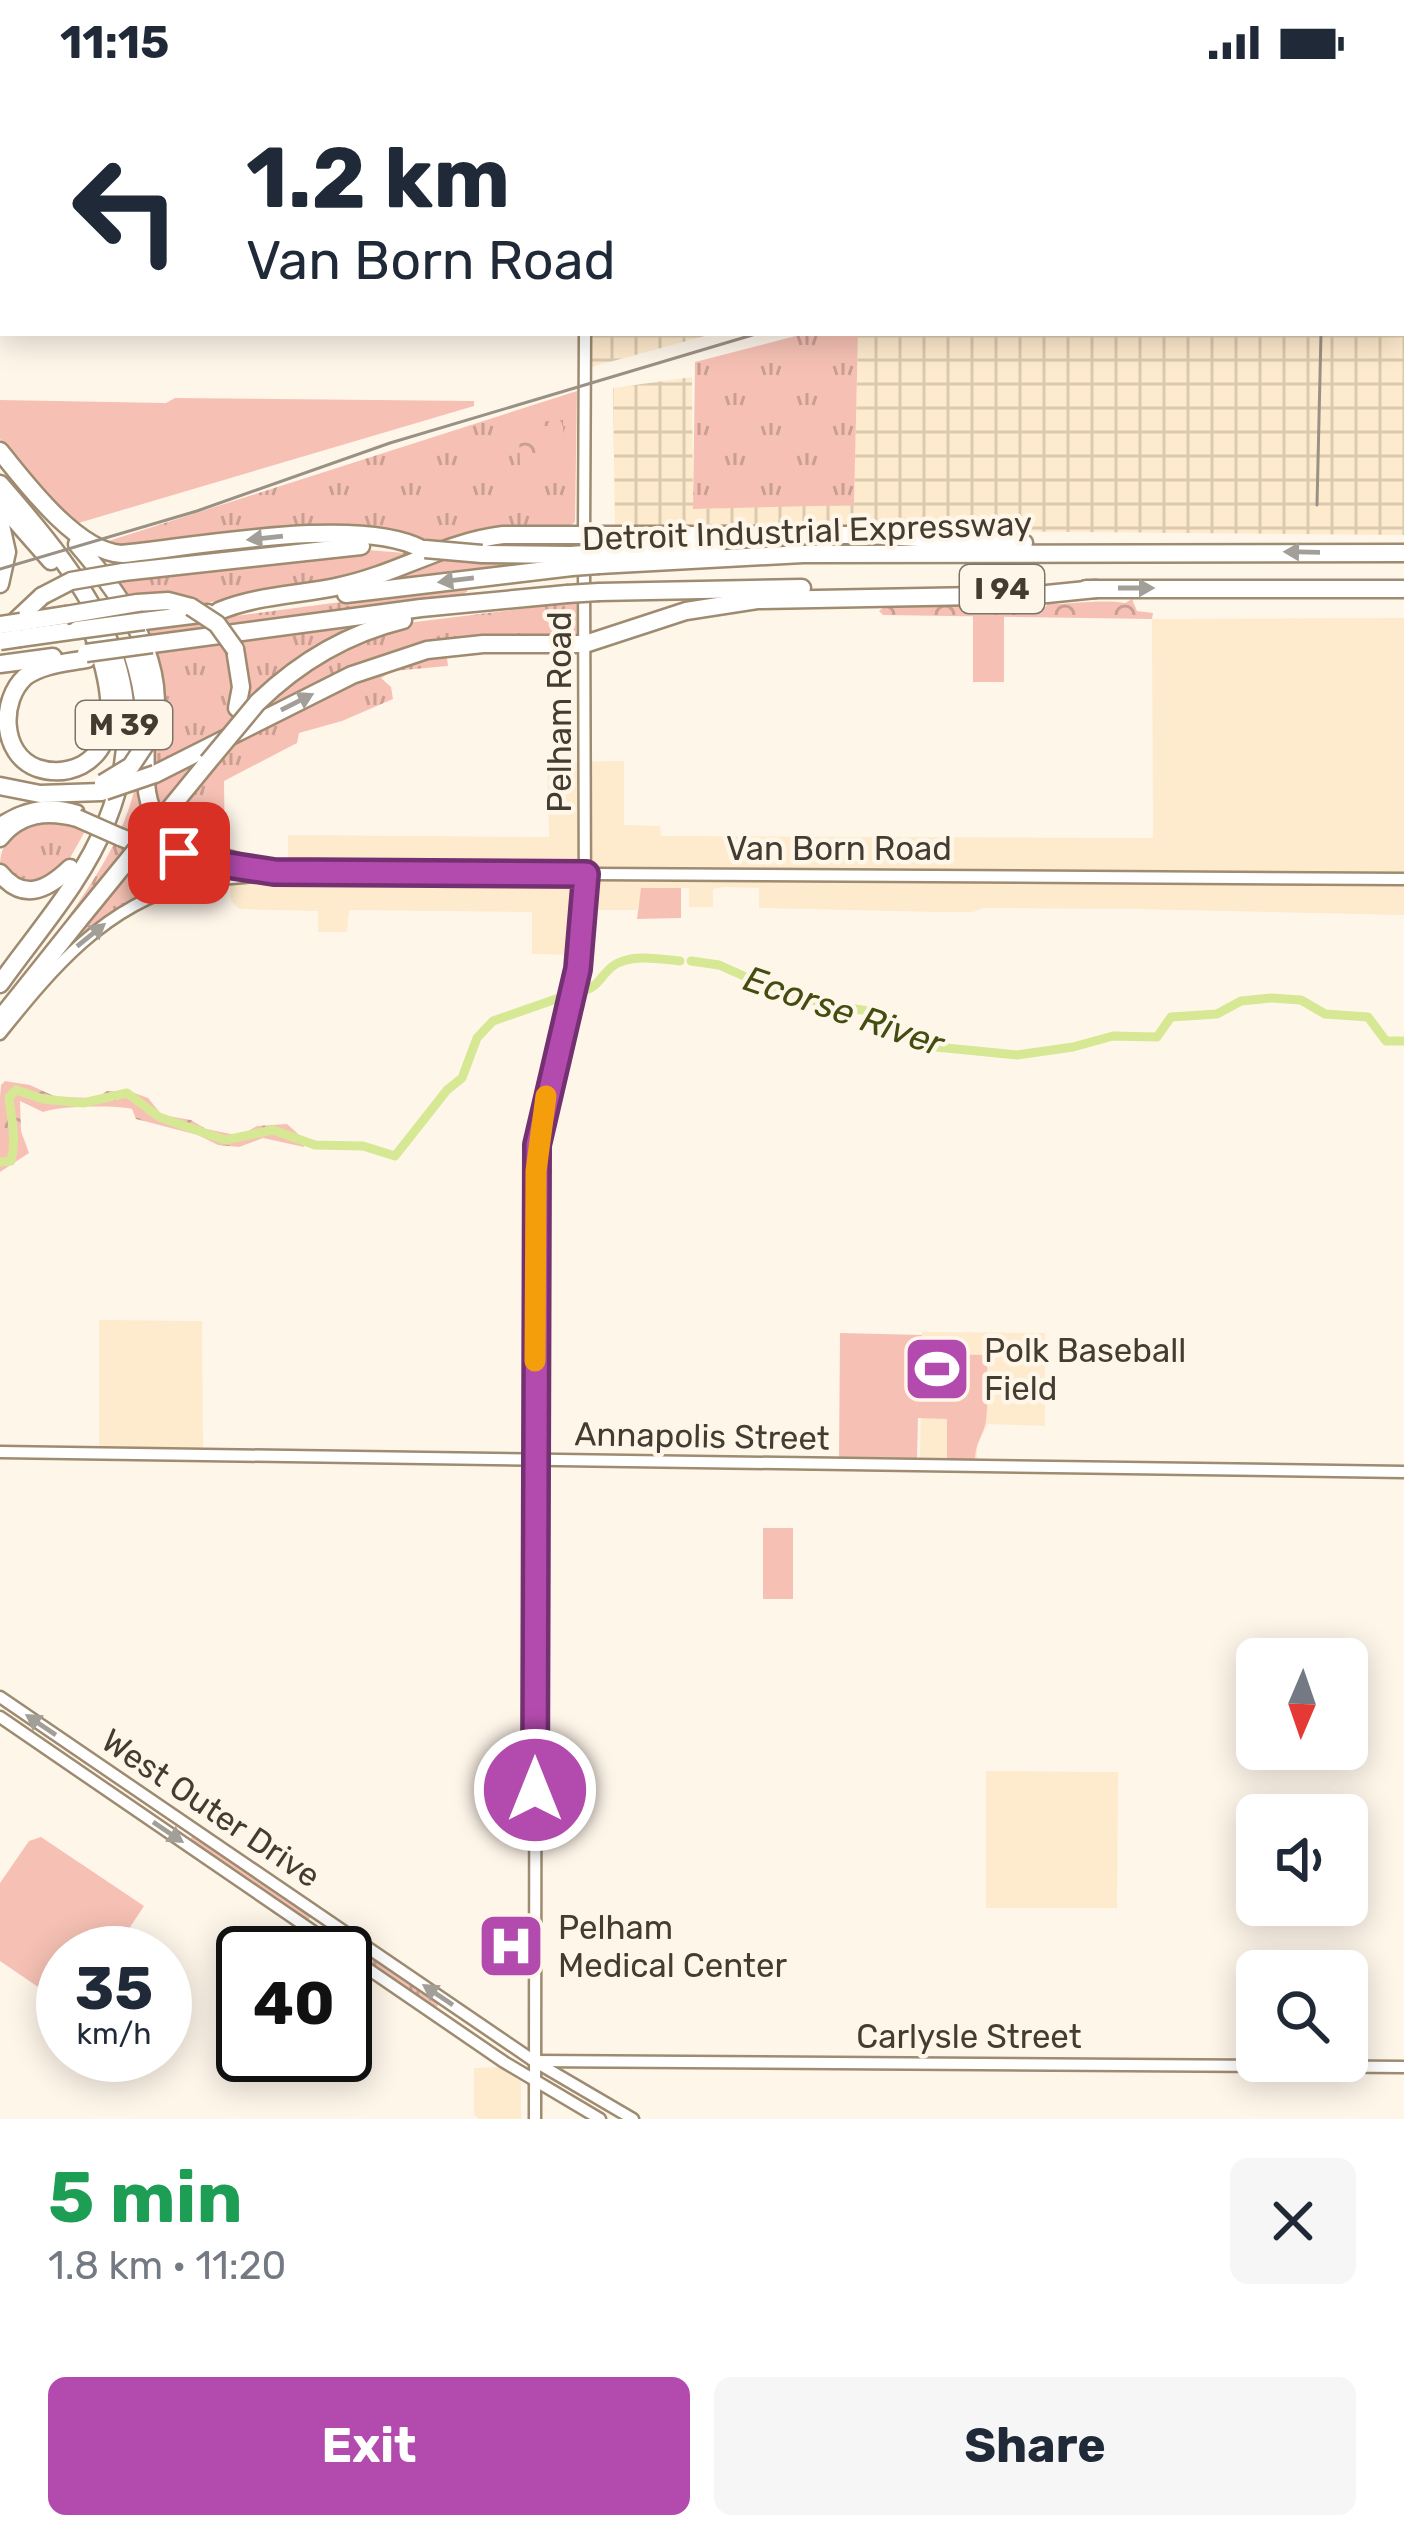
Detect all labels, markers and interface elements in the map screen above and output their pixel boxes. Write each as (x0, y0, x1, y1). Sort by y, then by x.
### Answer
text: 11:15 (60, 16, 169, 69)
text: 1.2 km (246, 128, 510, 228)
icon: left (48, 132, 204, 288)
text: Van Born Road (246, 229, 616, 293)
street label: Detroit Industrial Expressway (581, 504, 1033, 558)
one-way arrow (246, 528, 283, 547)
one-way arrow (1282, 542, 1320, 562)
road number: I 94 (960, 565, 1044, 613)
one-way arrow (437, 571, 474, 590)
one-way arrow (1118, 578, 1156, 598)
street label: Pelham Road (540, 611, 579, 813)
one-way arrow (280, 693, 314, 713)
road number: M 39 (76, 701, 172, 749)
pin (128, 802, 230, 904)
icon: arrive (146, 820, 212, 886)
street label: Van Born Road (726, 829, 952, 868)
one-way arrow (76, 922, 106, 948)
water label: Ecorse River (738, 957, 951, 1066)
place label: Polk Baseball Field (984, 1331, 1186, 1408)
sports icon: Polk Baseball Field (902, 1334, 972, 1404)
street label: Annapolis Street (574, 1414, 830, 1458)
north arrow (1236, 1638, 1368, 1770)
map controls (1236, 1638, 1368, 2082)
one-way arrow (24, 1714, 57, 1736)
street label: West Outer Drive (94, 1721, 328, 1895)
position arrow (472, 1727, 598, 1853)
button: sound (1236, 1794, 1368, 1926)
one-way arrow (152, 1820, 185, 1842)
place label: Pelham Medical Center (558, 1908, 787, 1985)
hospital icon: Pelham Medical Center (476, 1911, 546, 1981)
speed limit sign: 40 (216, 1926, 372, 2082)
button: search (1236, 1950, 1368, 2082)
text: 35 (75, 1953, 153, 2024)
one-way arrow (421, 1984, 454, 2007)
text: km/h (77, 2016, 151, 2052)
street label: Carlysle Street (856, 2017, 1082, 2056)
text: 5 min (48, 2155, 243, 2240)
button: close (1230, 2158, 1356, 2284)
text: 1.8 km · 11:20 (48, 2243, 286, 2289)
button: Exit (48, 2377, 690, 2515)
button: Share (714, 2377, 1356, 2515)

